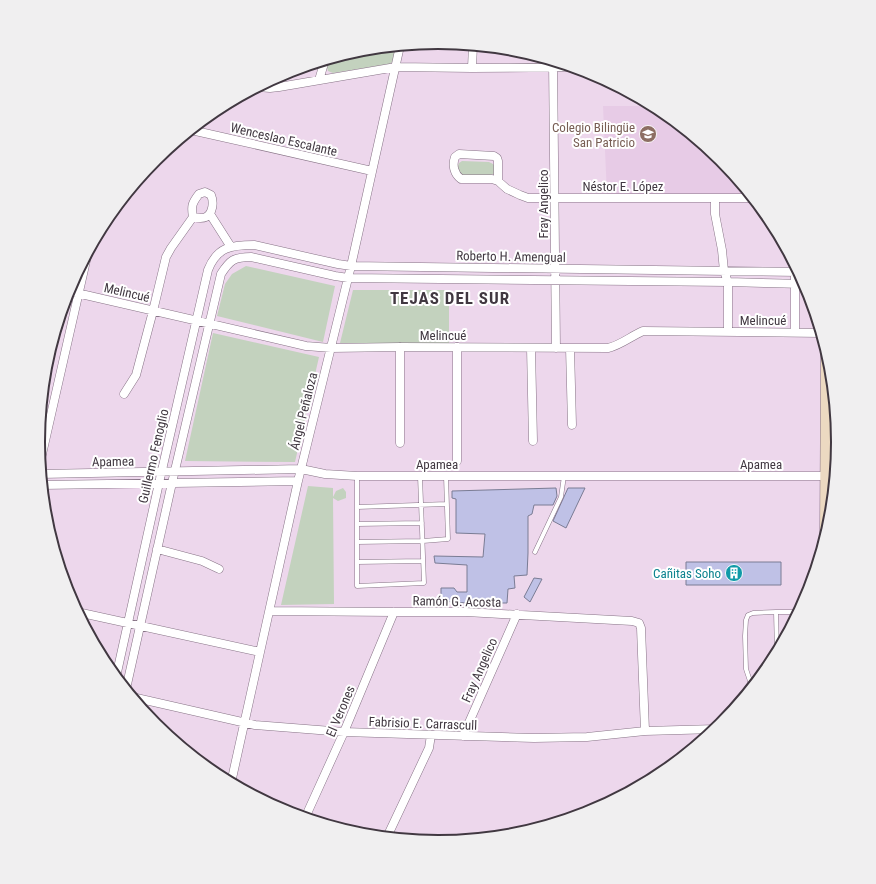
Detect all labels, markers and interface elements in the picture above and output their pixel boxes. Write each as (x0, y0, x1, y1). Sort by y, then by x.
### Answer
street label: Wenceslao Escalante (229, 120, 339, 159)
place label: Colegio Bilingüe San Patricio (552, 120, 635, 150)
school or university icon: Colegio Bilingüe San Patricio (638, 124, 658, 144)
street label: Fray Angelico (536, 169, 551, 239)
street label: Néstor E. López (582, 179, 664, 194)
street label: Roberto H. Amengual (456, 248, 566, 265)
street label: Melincué (103, 280, 151, 305)
district label: TEJAS DEL SUR (390, 288, 510, 308)
street label: Melincué (740, 313, 786, 328)
street label: Melincué (420, 328, 466, 343)
street label: Ángel Peñaloza (287, 371, 320, 451)
street label: Guillermo Fenoglio (135, 408, 172, 505)
street label: Apamea (92, 454, 134, 469)
street label: Apamea (416, 457, 458, 472)
street label: Apamea (740, 457, 782, 472)
building icon: Cañitas Soho (724, 563, 744, 583)
place label: Cañitas Soho (653, 566, 721, 581)
street label: Ramón G. Acosta (412, 593, 502, 610)
street label: Fray Angelico (459, 636, 500, 705)
street label: El Verones (323, 683, 358, 739)
street label: Fabrisio E. Carrascull (368, 714, 478, 733)

